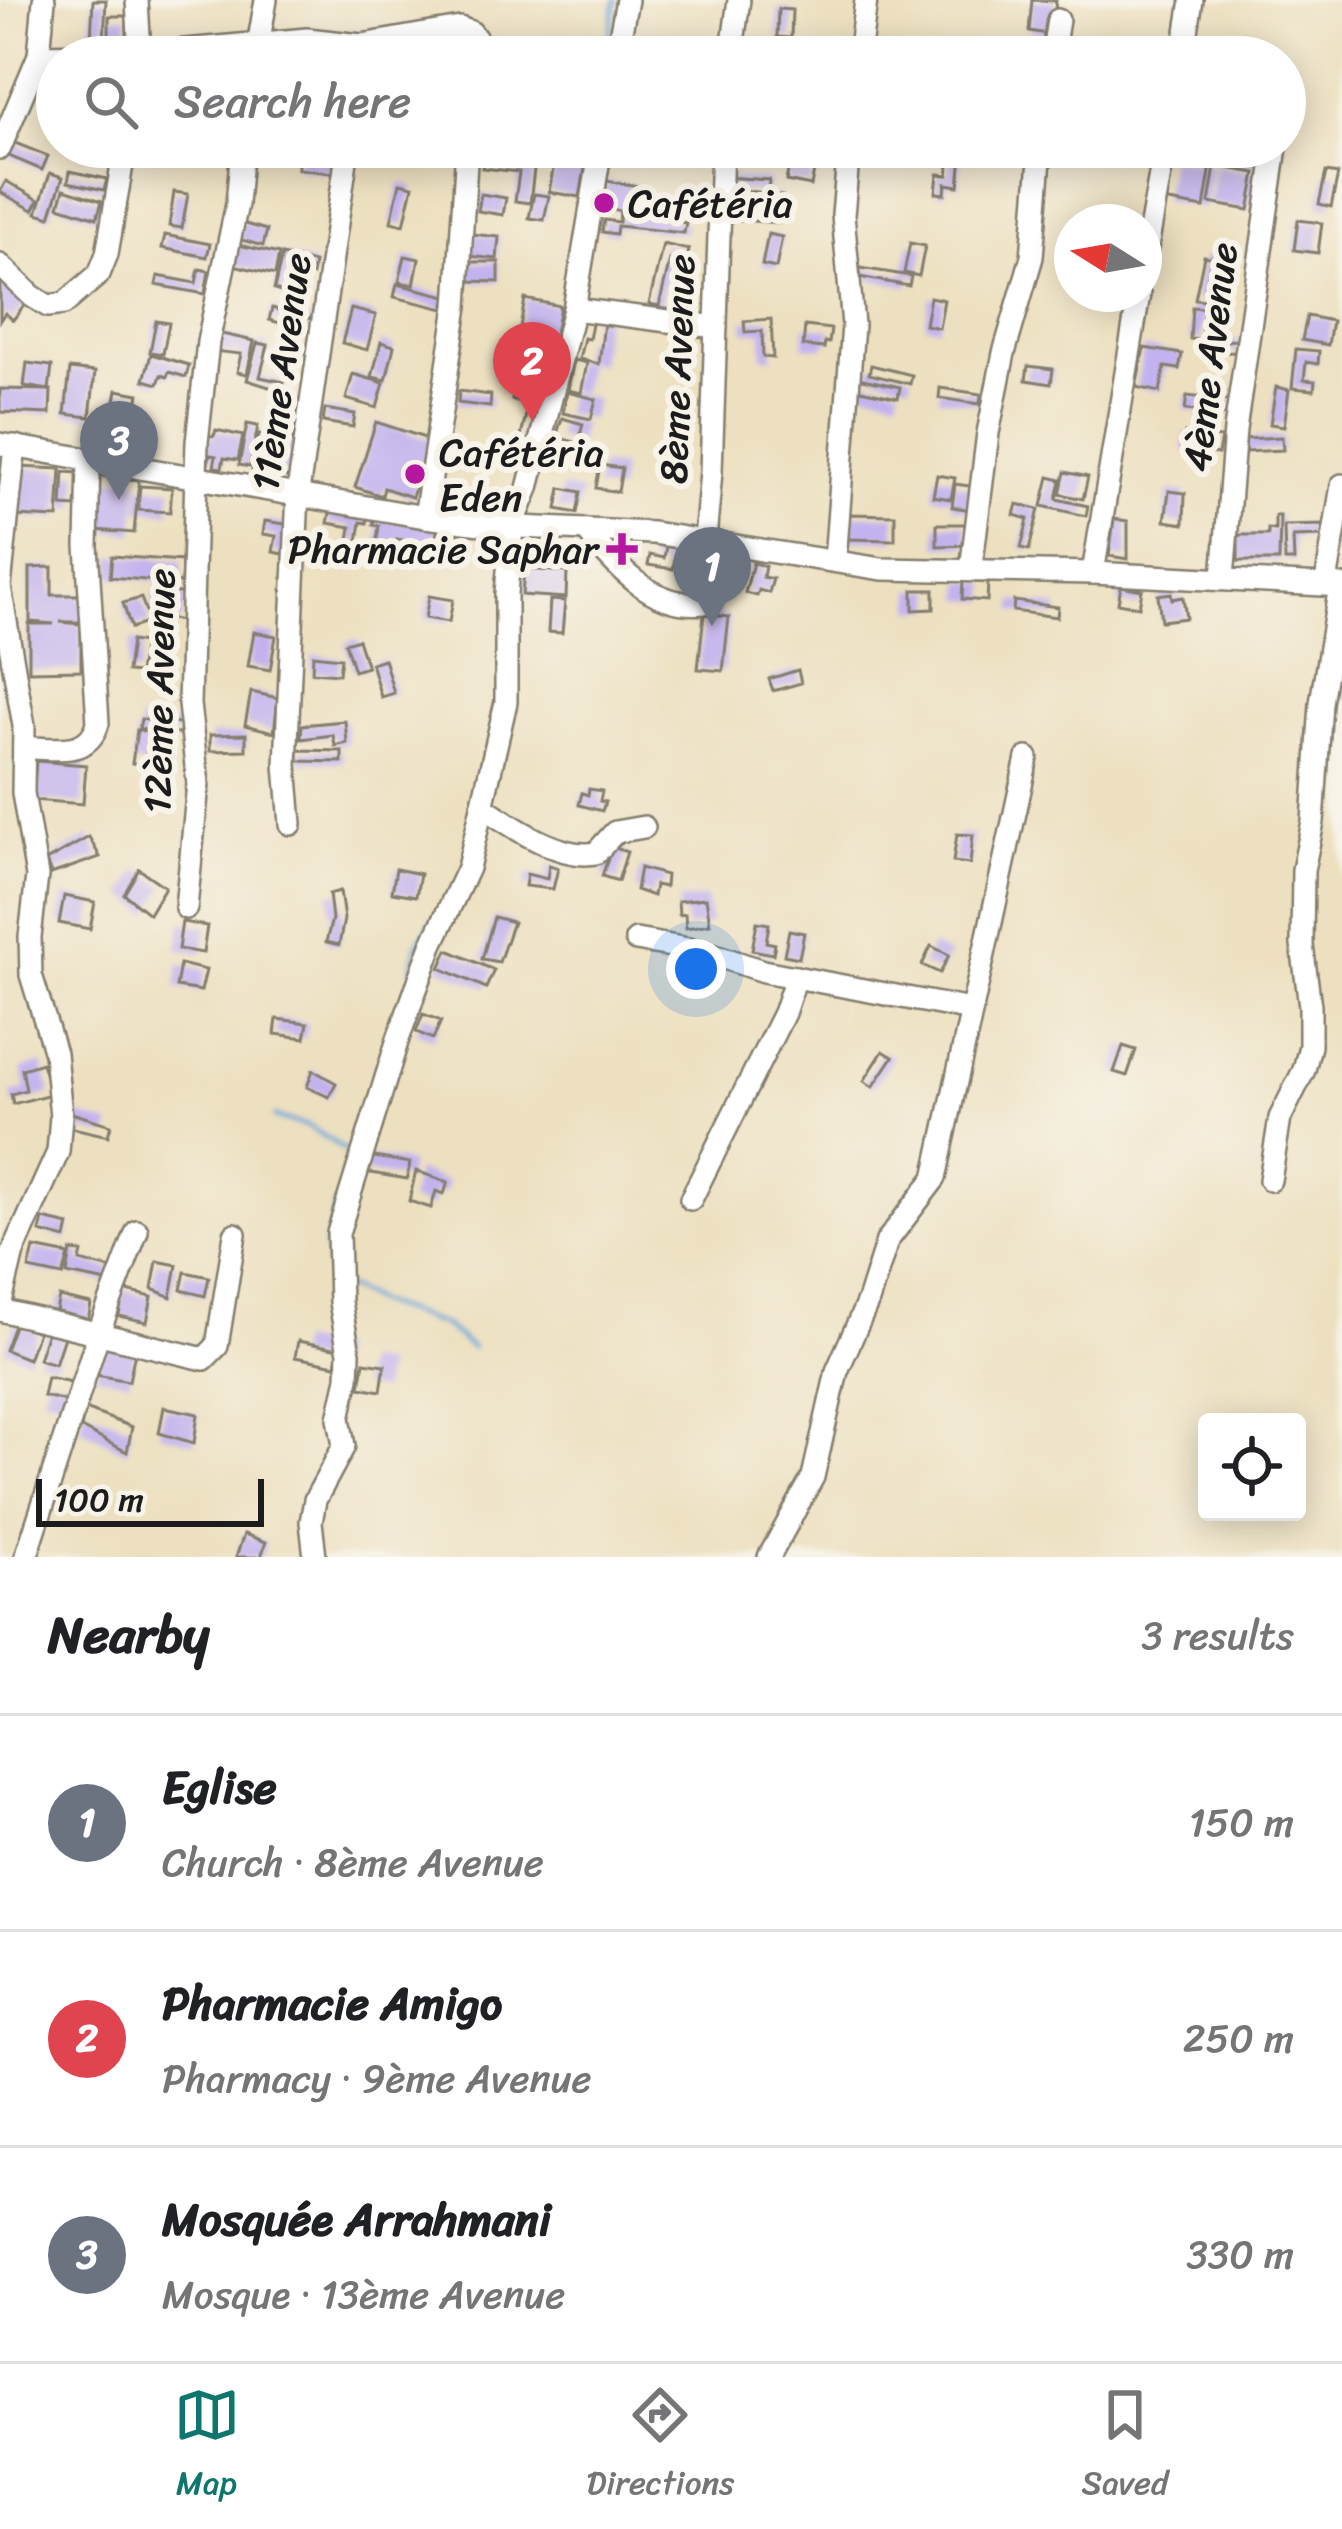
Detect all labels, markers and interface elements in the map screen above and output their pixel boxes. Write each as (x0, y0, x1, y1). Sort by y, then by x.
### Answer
search box (36, 36, 1306, 168)
text: Search here (174, 62, 411, 142)
icon: search (78, 69, 144, 135)
place label: Cafétéria (628, 169, 793, 238)
marker: Cafétéria (591, 190, 617, 216)
north arrow (1054, 204, 1162, 312)
street label: 4ème Avenue (1162, 238, 1258, 476)
street label: 11ème Avenue (230, 249, 332, 495)
street label: 8ème Avenue (639, 253, 715, 485)
pin: 2 (493, 322, 571, 421)
pin: 3 (80, 401, 158, 500)
place label: Cafétéria Eden (439, 418, 604, 532)
marker: Cafétéria Eden (402, 461, 428, 487)
place label: Pharmacie Saphar (288, 515, 600, 584)
pin: 1 (673, 527, 751, 626)
marker: Pharmacie Saphar (609, 536, 635, 562)
street label: 12ème Avenue (122, 568, 196, 814)
your location (666, 939, 726, 999)
map controls (1198, 1413, 1306, 1521)
button: locate (1198, 1413, 1306, 1521)
text: 100 m (54, 1471, 144, 1529)
scale bar (36, 1473, 264, 1526)
text: Nearby (48, 1590, 209, 1680)
text: 3 results (1141, 1601, 1294, 1670)
text: Eglise (162, 1748, 277, 1828)
text: 1 (79, 1788, 95, 1857)
text: 150 m (1189, 1788, 1294, 1857)
text: Church · 8ème Avenue (162, 1828, 544, 1897)
text: Pharmacie Amigo (162, 1964, 502, 2044)
text: 2 (76, 2004, 98, 2073)
text: 250 m (1183, 2004, 1294, 2073)
text: Pharmacy · 9ème Avenue (162, 2044, 592, 2113)
text: Mosquée Arrahmani (162, 2180, 551, 2260)
text: 3 (76, 2220, 98, 2289)
text: 330 m (1186, 2220, 1294, 2289)
text: Mosque · 13ème Avenue (162, 2260, 565, 2329)
tab: Map (174, 2382, 240, 2512)
tab: Directions (587, 2382, 734, 2512)
tab: Saved (1081, 2382, 1168, 2512)

